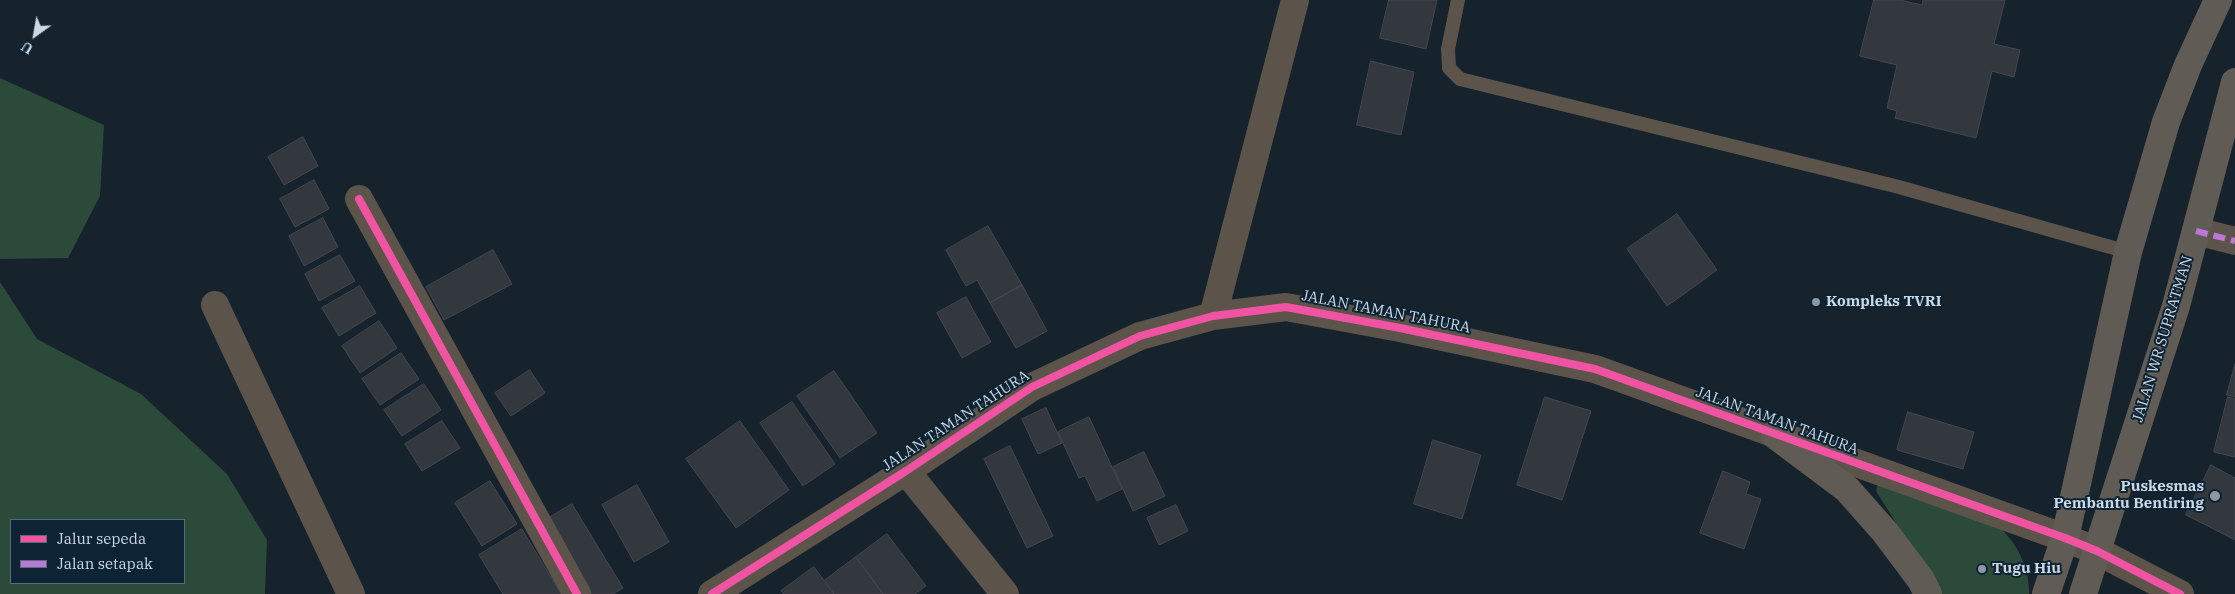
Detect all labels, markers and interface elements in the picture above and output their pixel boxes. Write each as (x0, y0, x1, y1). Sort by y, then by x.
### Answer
north arrow (10, 10, 60, 60)
text: U (18, 37, 36, 58)
street label: JALAN WR SUPRATMAN (2129, 254, 2197, 424)
street label: JALAN TAMAN TAHURA (1300, 287, 1472, 337)
place label: Kompleks TVRI (1826, 293, 1941, 311)
marker: Kompleks TVRI (1810, 296, 1822, 308)
street label: JALAN TAMAN TAHURA (879, 367, 1033, 475)
street label: JALAN TAMAN TAHURA (1693, 383, 1861, 459)
place label: Puskesmas Pembantu Bentiring (2053, 478, 2204, 513)
marker: Puskesmas Pembantu Bentiring (2208, 489, 2222, 503)
legend (10, 519, 185, 584)
text: Jalur sepeda (57, 529, 146, 548)
text: Jalan setapak (57, 554, 153, 573)
place label: Tugu Hiu (1992, 560, 2061, 578)
marker: Tugu Hiu (1976, 563, 1988, 575)

